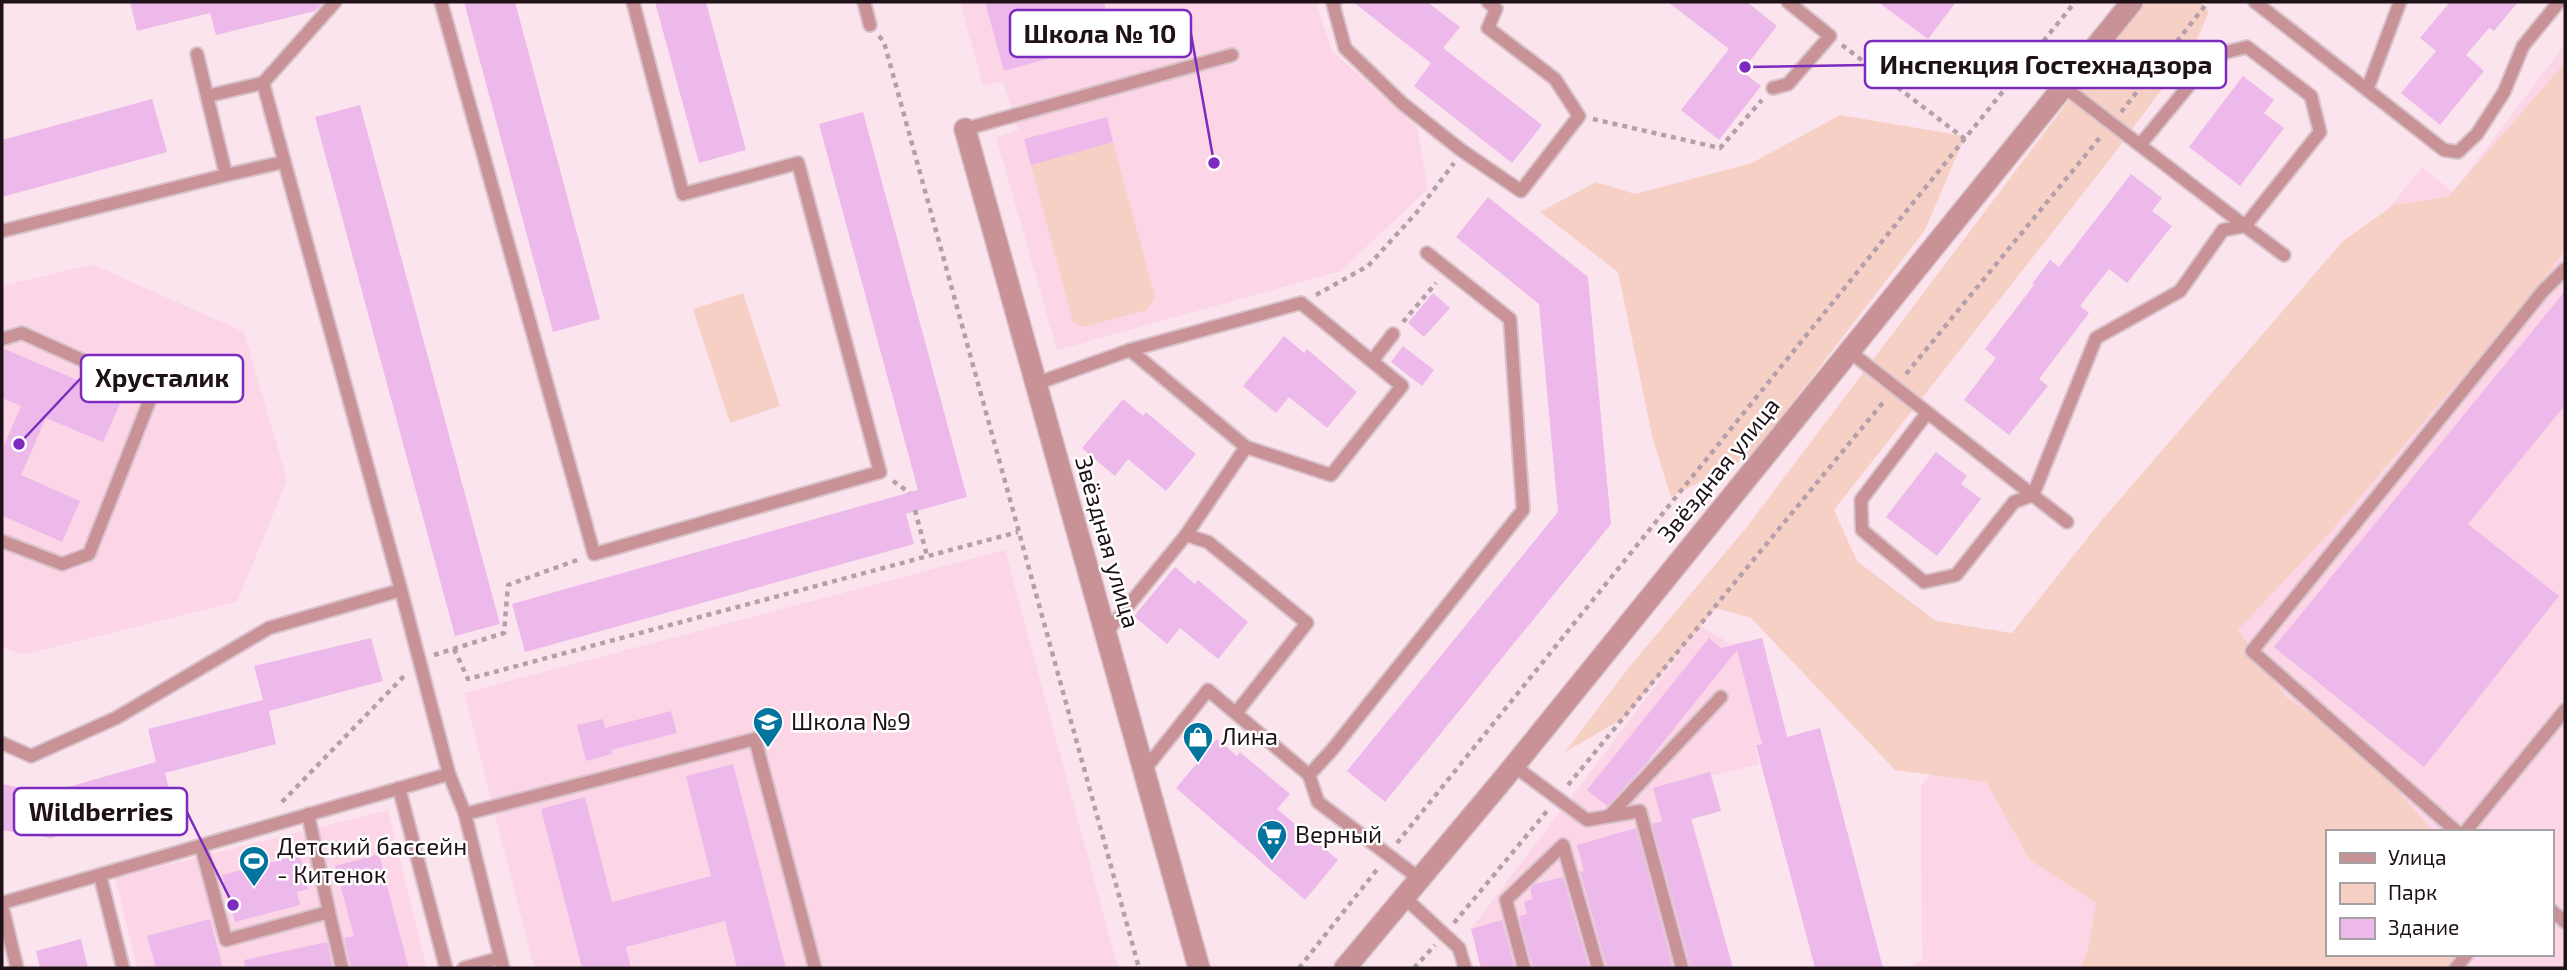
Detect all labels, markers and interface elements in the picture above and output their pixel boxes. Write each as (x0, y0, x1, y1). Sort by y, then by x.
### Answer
callout: Школа № 10 (1010, 10, 1191, 57)
text: Школа № 10 (1023, 17, 1177, 48)
callout: Инспекция Гостехнадзора (1865, 41, 2226, 88)
text: Инспекция Гостехнадзора (1880, 48, 2212, 79)
callout: Хрусталик (81, 355, 243, 402)
text: Хрусталик (95, 361, 229, 392)
street label: Звёздная улица (1651, 391, 1786, 548)
street label: Звёздная улица (1069, 452, 1147, 631)
school or university icon: Школа №9 (751, 705, 785, 749)
place label: Школа №9 (791, 706, 911, 735)
shop icon: Лина (1181, 720, 1215, 764)
place label: Лина (1221, 721, 1278, 750)
callout: Wildberries (14, 788, 187, 835)
text: Wildberries (29, 795, 173, 826)
supermarket icon: Верный (1255, 818, 1289, 862)
place label: Верный (1295, 819, 1382, 848)
legend (2326, 830, 2553, 956)
place label: Детский бассейн - Китенок (277, 831, 467, 888)
sports icon: Детский бассейн - Китенок (237, 844, 271, 888)
text: Улица (2388, 844, 2447, 869)
text: Парк (2388, 879, 2437, 904)
text: Здание (2388, 914, 2459, 939)

